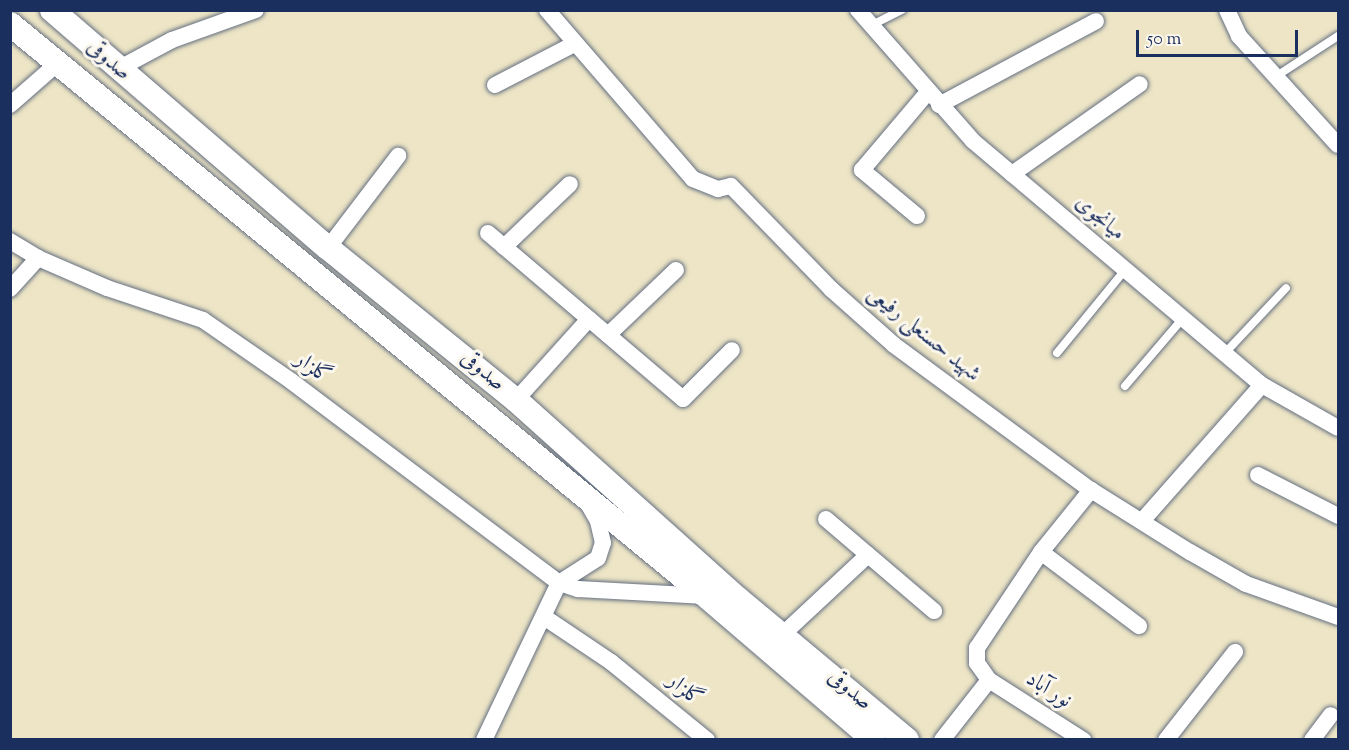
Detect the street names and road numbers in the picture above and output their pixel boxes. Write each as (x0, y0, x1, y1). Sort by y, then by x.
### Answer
street label: صدوقی (80, 35, 136, 87)
street label: میانجوی (1068, 190, 1130, 248)
street label: شهید حسنعلی رفیعی (861, 281, 985, 389)
street label: صدوقی (454, 346, 510, 398)
street label: گلزار (289, 347, 335, 391)
street label: صدوقی (821, 665, 877, 717)
street label: نور آباد (1020, 667, 1076, 715)
street label: گلزار (661, 669, 707, 713)

